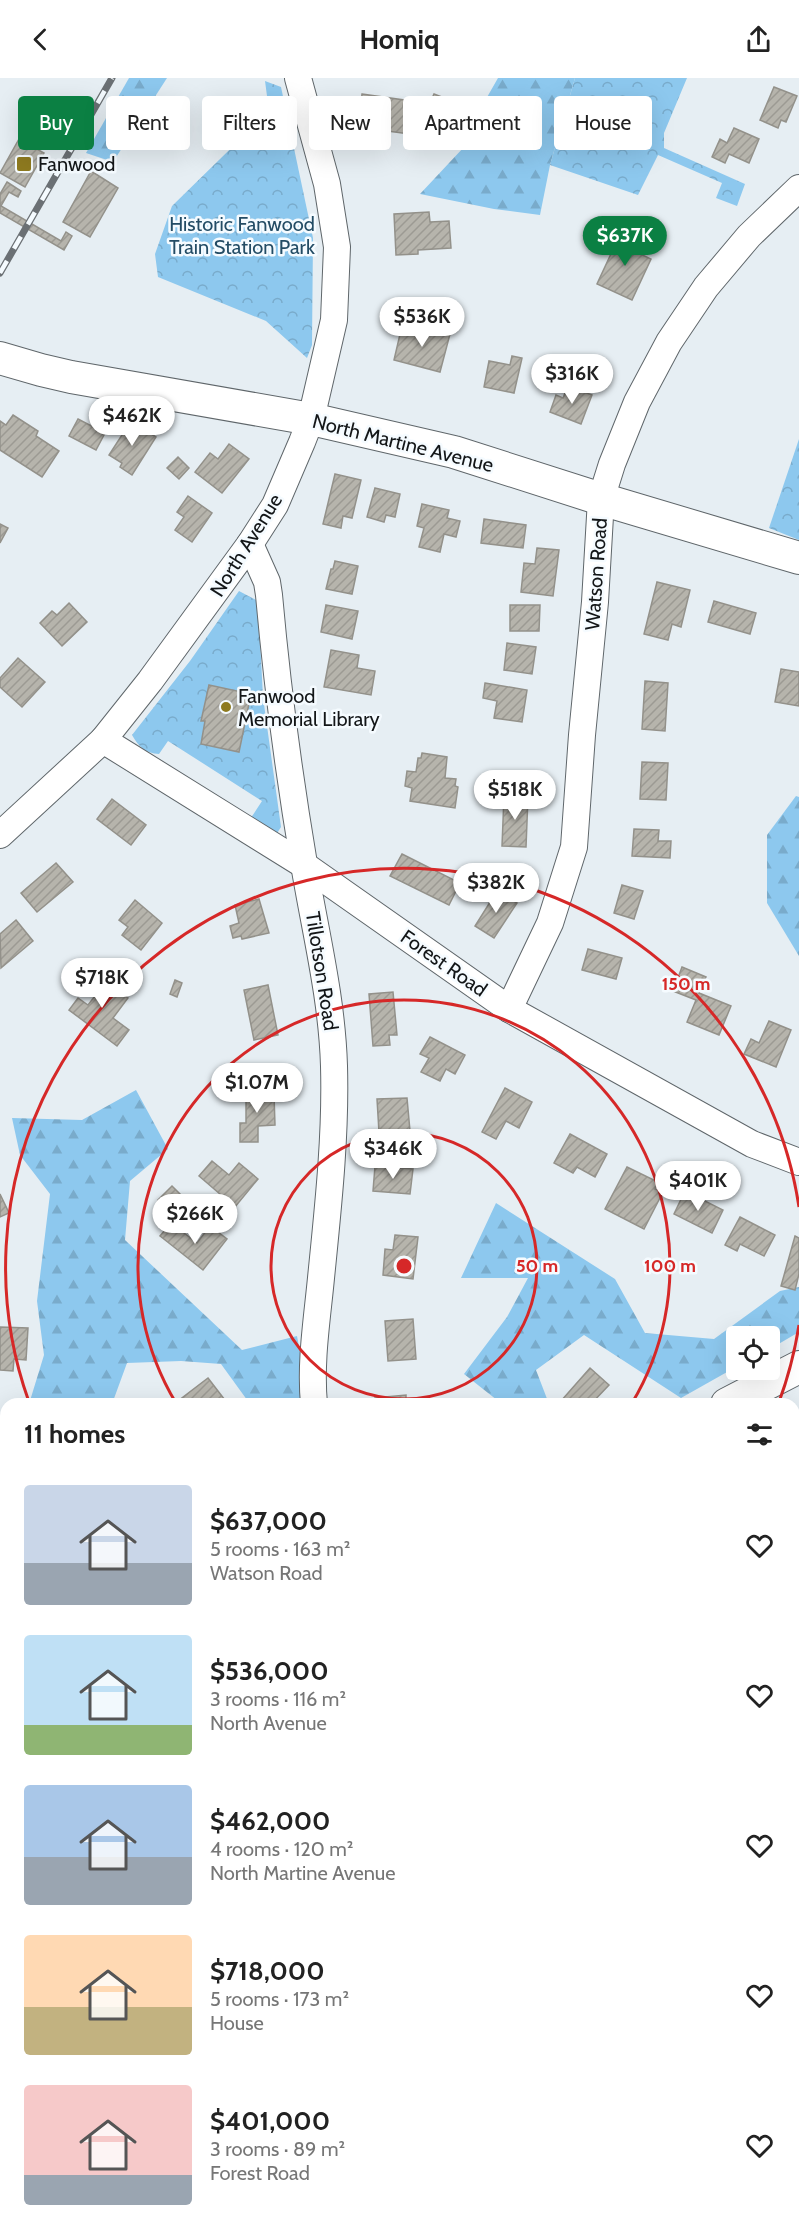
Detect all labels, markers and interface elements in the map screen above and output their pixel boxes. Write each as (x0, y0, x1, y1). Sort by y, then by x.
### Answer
icon: back (24, 23, 57, 56)
text: Homiq (359, 23, 440, 56)
icon: share (742, 23, 775, 56)
chip: Buy (18, 96, 94, 150)
chip: Rent (106, 96, 190, 150)
chip: Filters (202, 96, 297, 150)
chip: New (309, 96, 391, 150)
chip: Apartment (403, 96, 542, 150)
chip: House (554, 96, 652, 150)
place label: Fanwood (38, 152, 115, 176)
marker: Fanwood (15, 155, 33, 173)
park label: Historic Fanwood Train Station Park (169, 212, 315, 259)
pin: $637K (583, 216, 667, 267)
text: $637K (597, 223, 653, 247)
pin: $536K (380, 297, 464, 348)
text: $536K (394, 304, 450, 328)
pin: $316K (530, 354, 614, 405)
text: $316K (545, 361, 599, 385)
pin: $462K (90, 396, 174, 447)
text: $462K (103, 403, 161, 427)
street label: North Martine Avenue (310, 409, 496, 477)
street label: North Avenue (205, 489, 287, 601)
street label: Watson Road (580, 517, 612, 631)
place label: Fanwood Memorial Library (238, 684, 380, 731)
marker: Fanwood Memorial Library (219, 700, 233, 714)
pin: $518K (473, 770, 557, 821)
text: $518K (488, 777, 542, 801)
pin: $382K (454, 863, 538, 914)
text: $382K (467, 870, 525, 894)
street label: Tillotson Road (301, 910, 343, 1032)
street label: Forest Road (396, 925, 492, 1001)
pin: $718K (60, 958, 144, 1009)
text: $718K (75, 965, 129, 989)
text: 150 m (662, 973, 710, 995)
pin: $1.07M (208, 1063, 306, 1114)
text: $1.07M (225, 1070, 289, 1094)
pin: $346K (351, 1129, 435, 1180)
text: $346K (364, 1136, 422, 1160)
pin: $401K (656, 1161, 740, 1212)
text: $401K (669, 1168, 727, 1192)
pin: $266K (153, 1194, 237, 1245)
text: $266K (166, 1201, 224, 1225)
text: 50 m (516, 1255, 558, 1277)
text: 100 m (644, 1255, 696, 1277)
centre of rings (394, 1256, 414, 1276)
map controls (726, 1326, 780, 1380)
button: locate (726, 1326, 780, 1380)
text: 11 homes (24, 1418, 125, 1450)
icon: filters (743, 1418, 776, 1451)
text: $637,000 (210, 1505, 327, 1537)
icon: home (72, 1509, 144, 1581)
icon: heart (743, 1529, 776, 1562)
text: 5 rooms · 163 m² (210, 1537, 350, 1561)
text: Watson Road (210, 1561, 323, 1585)
text: $536,000 (210, 1655, 329, 1687)
icon: home (72, 1659, 144, 1731)
icon: heart (743, 1679, 776, 1712)
text: 3 rooms · 116 m² (210, 1687, 346, 1711)
text: North Avenue (210, 1711, 327, 1735)
text: $462,000 (210, 1805, 330, 1837)
icon: home (72, 1809, 144, 1881)
icon: heart (743, 1829, 776, 1862)
text: 4 rooms · 120 m² (210, 1837, 353, 1861)
text: North Martine Avenue (210, 1861, 396, 1885)
text: $718,000 (210, 1955, 325, 1987)
icon: home (72, 1959, 144, 2031)
icon: heart (743, 1979, 776, 2012)
text: 5 rooms · 173 m² (210, 1987, 349, 2011)
text: House (210, 2011, 264, 2035)
text: $401,000 (210, 2105, 330, 2137)
icon: home (72, 2109, 144, 2181)
icon: heart (743, 2129, 776, 2162)
text: 3 rooms · 89 m² (210, 2137, 345, 2161)
text: Forest Road (210, 2161, 310, 2185)

